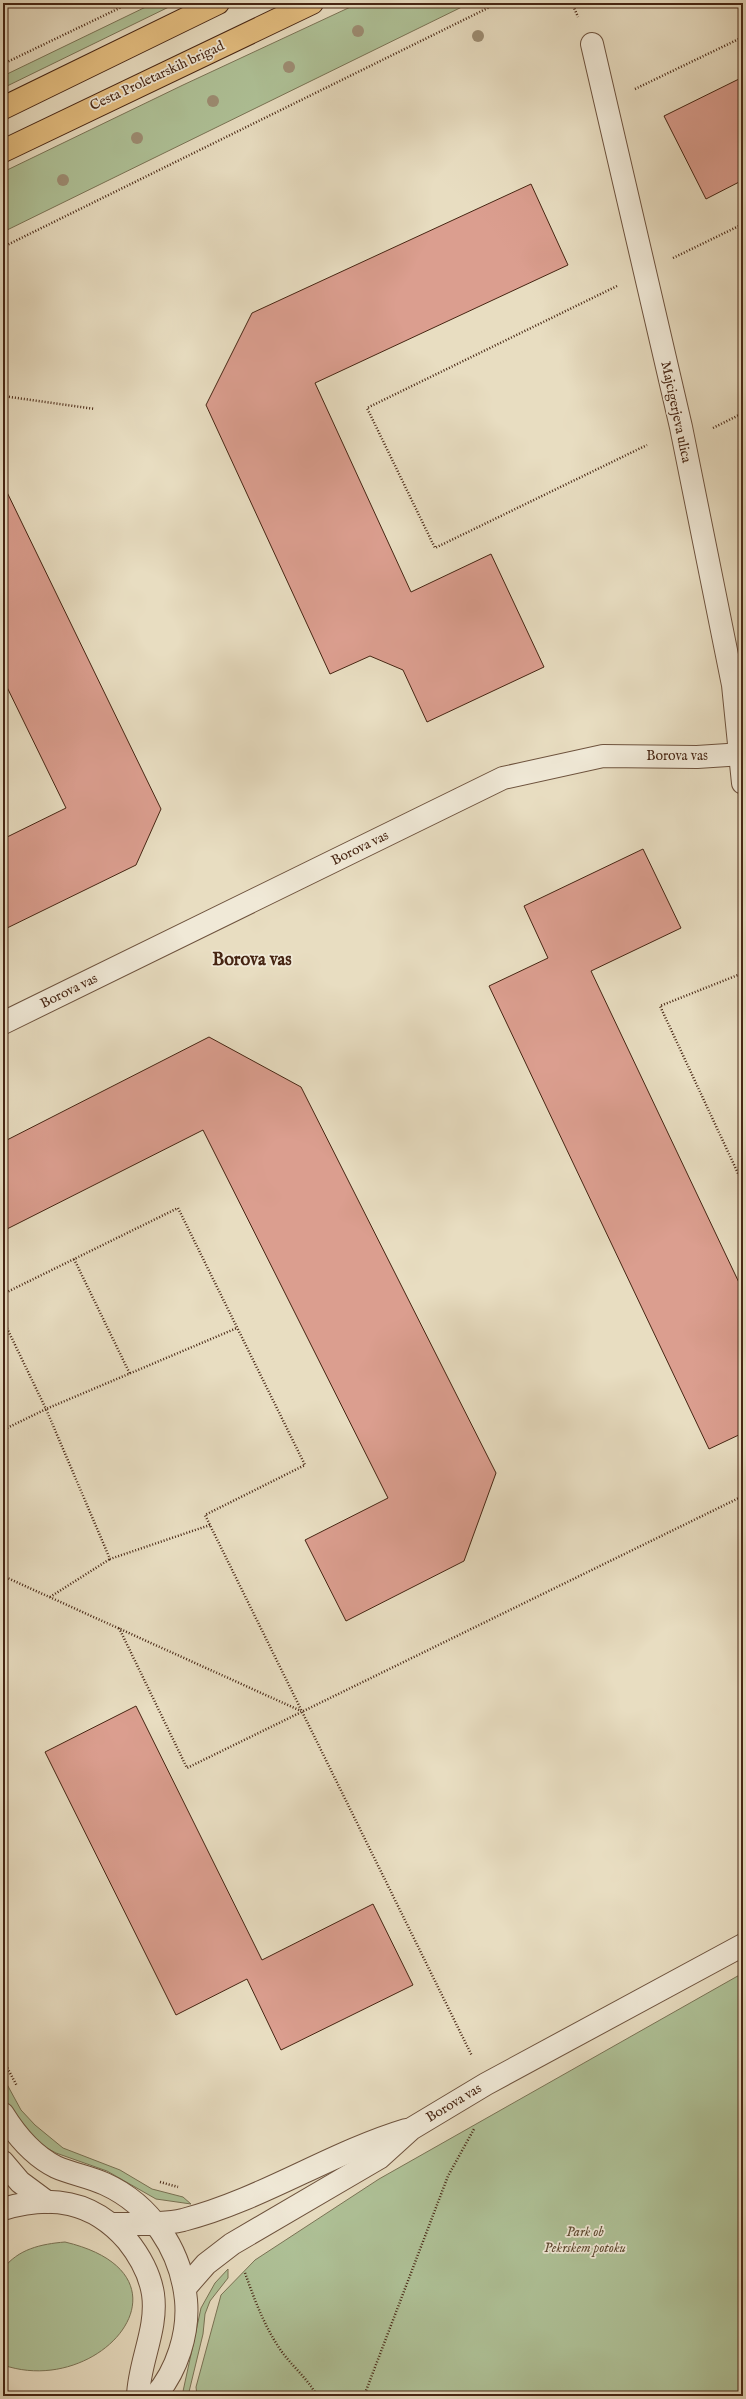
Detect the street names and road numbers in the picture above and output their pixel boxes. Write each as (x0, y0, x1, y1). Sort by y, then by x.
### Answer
street label: Cesta Proletarskih brigad (87, 37, 228, 115)
street label: Majcigerjeva ulica (656, 360, 696, 465)
street label: Borova vas (646, 747, 708, 765)
street label: Borova vas (328, 826, 392, 870)
street label: Borova vas (37, 969, 101, 1013)
street label: Borova vas (423, 2079, 485, 2127)

